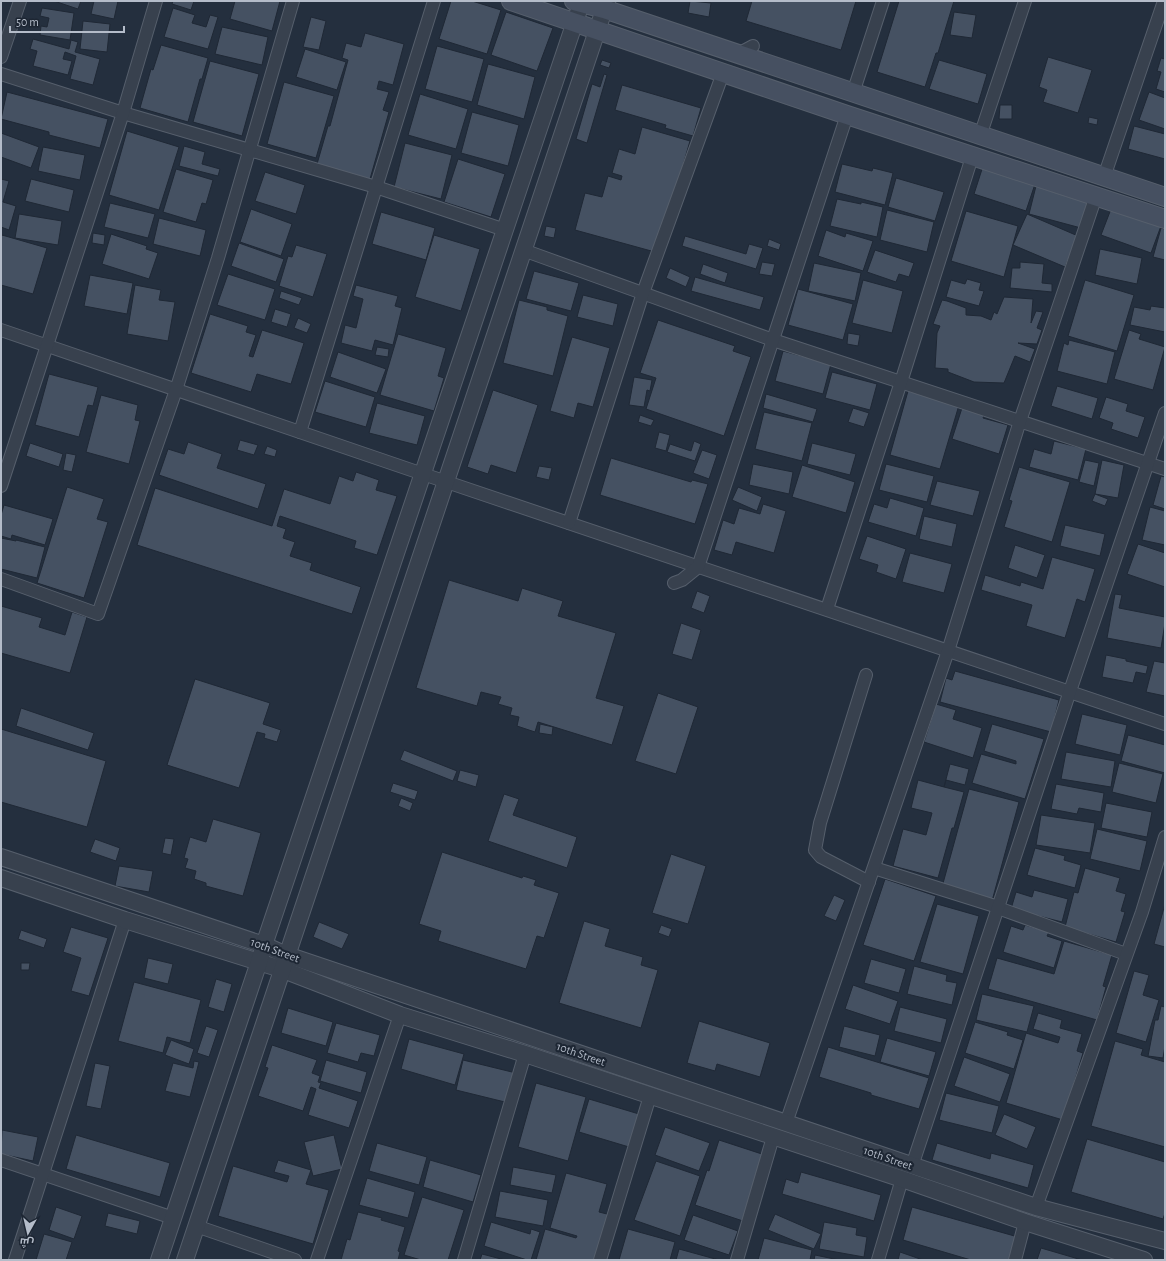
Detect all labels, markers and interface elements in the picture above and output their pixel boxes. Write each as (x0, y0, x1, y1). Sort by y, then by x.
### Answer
scale bar (10, 8, 124, 34)
text: 50 m (16, 16, 39, 28)
street label: 10th Street (249, 936, 301, 964)
street label: 10th Street (555, 1040, 607, 1068)
street label: 10th Street (862, 1144, 914, 1172)
north arrow (8, 1213, 48, 1253)
text: ش (19, 1235, 35, 1249)

